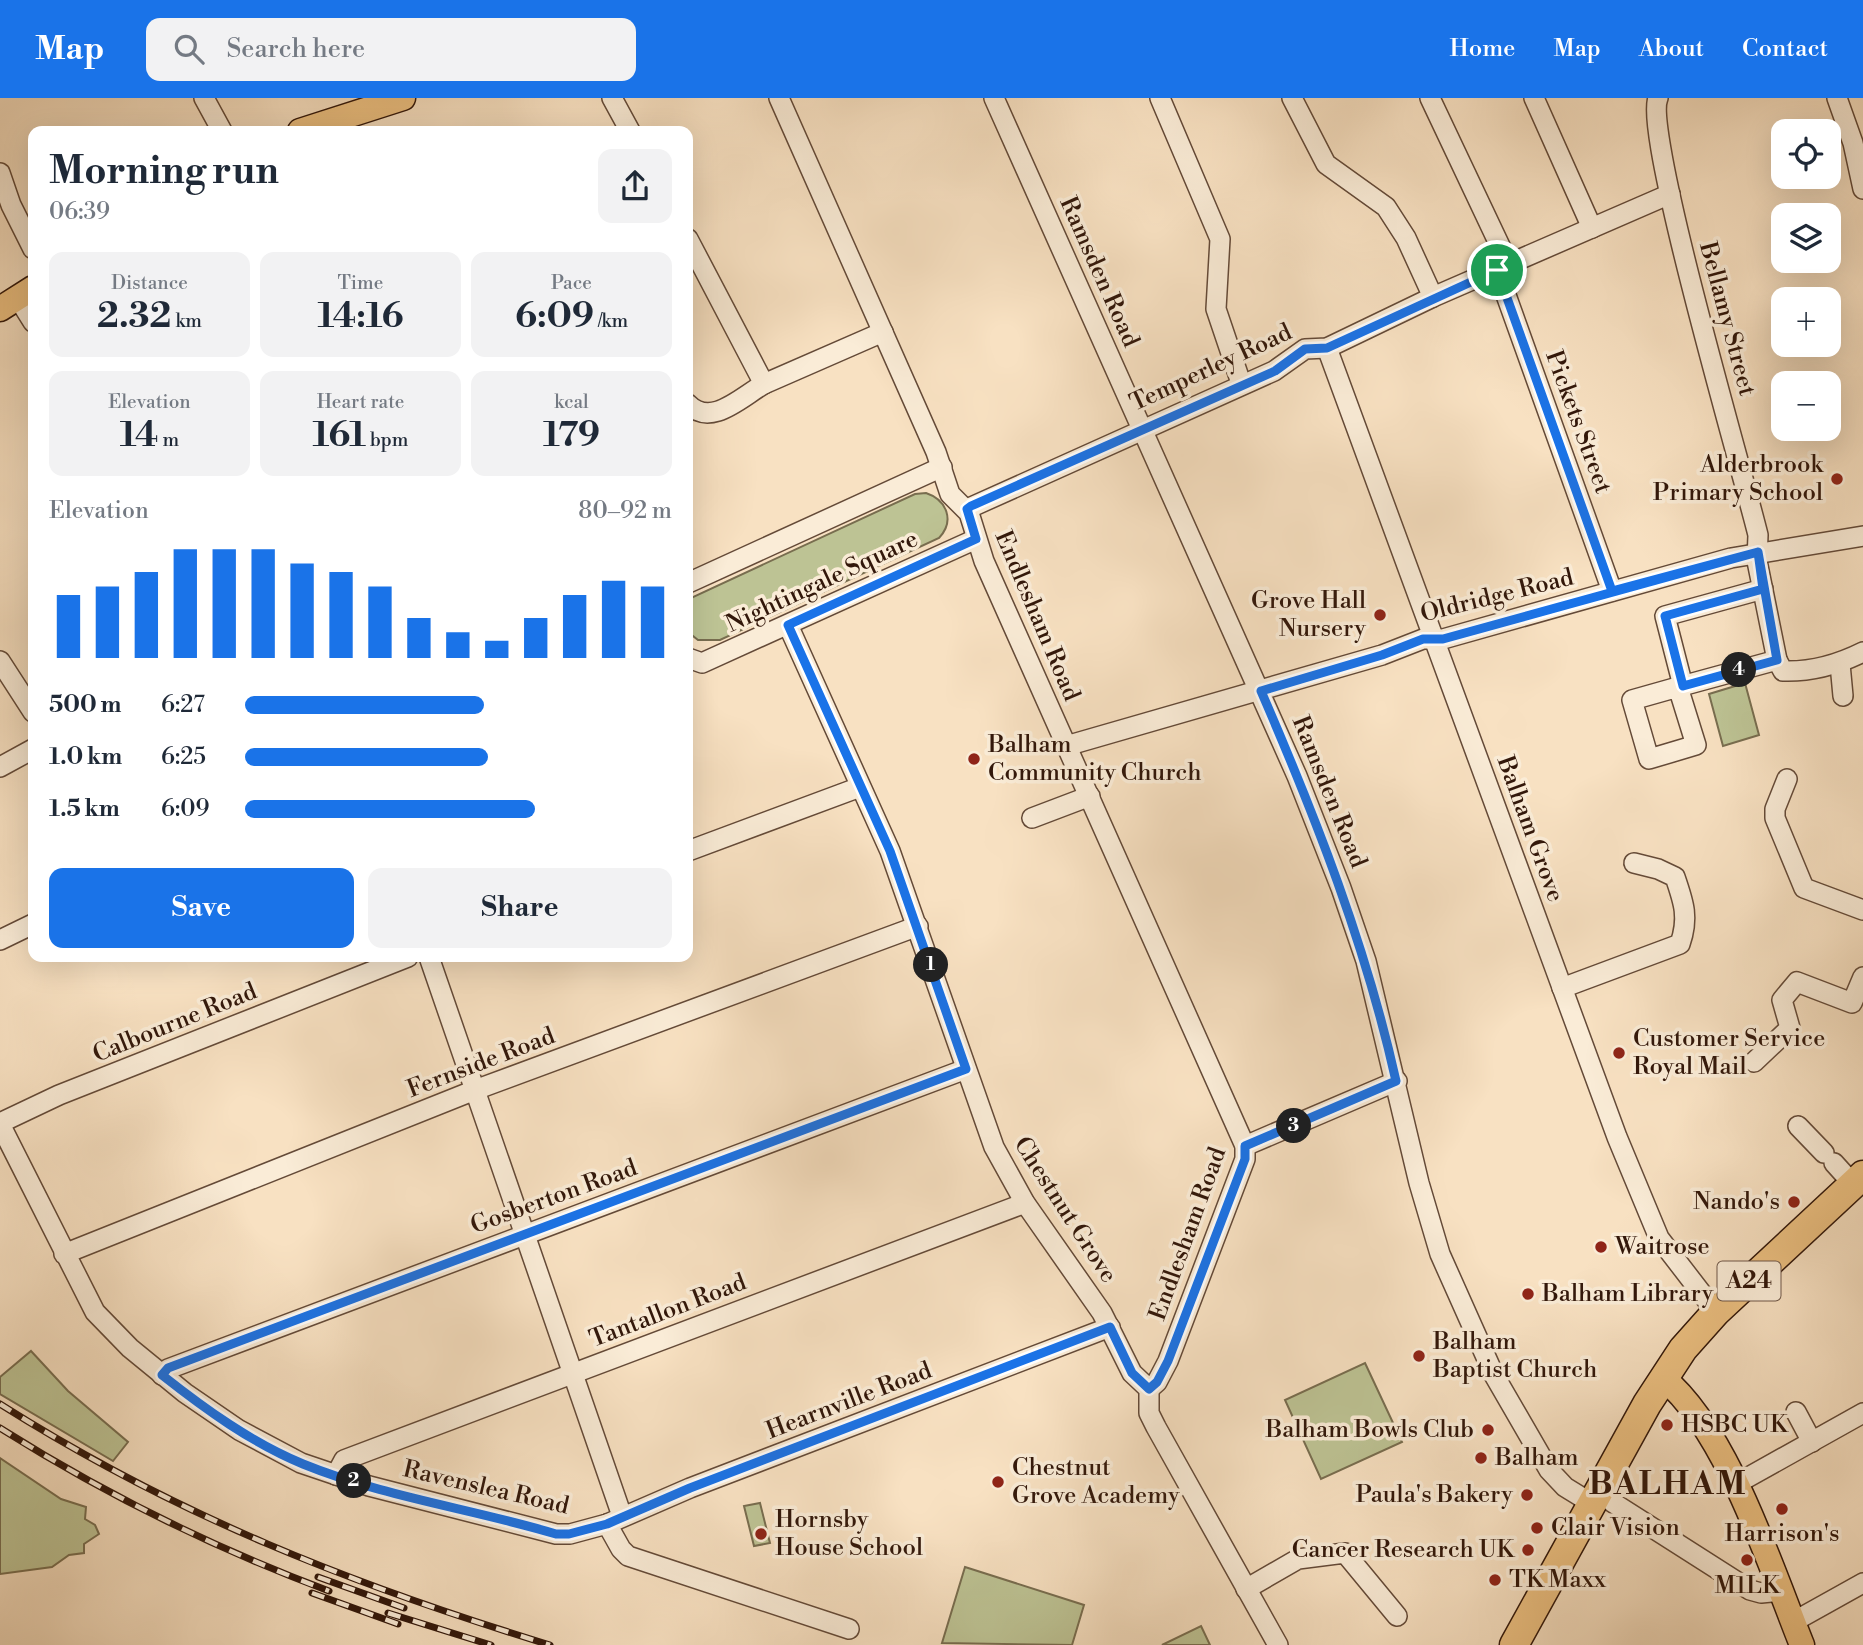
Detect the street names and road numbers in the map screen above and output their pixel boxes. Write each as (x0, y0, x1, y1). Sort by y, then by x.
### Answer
street label: Ramsden Road (1052, 192, 1146, 352)
street label: Bellamy Street (1692, 238, 1762, 400)
street label: Temperley Road (1125, 317, 1297, 419)
street label: Pickets Street (1538, 346, 1618, 498)
street label: Nightingale Square (721, 524, 923, 640)
street label: Endlesham Road (988, 526, 1087, 706)
street label: Oldridge Road (1417, 562, 1577, 630)
street label: Ramsden Road (1285, 712, 1373, 873)
street label: Balham Grove (1489, 751, 1570, 906)
street label: Calbourne Road (89, 976, 262, 1070)
street label: Fernside Road (403, 1021, 560, 1105)
street label: Chestnut Grove (1007, 1131, 1123, 1289)
street label: Endlesham Road (1143, 1143, 1233, 1325)
street label: Gosberton Road (467, 1153, 642, 1241)
road number: A24 (1718, 1262, 1780, 1300)
street label: Tantallon Road (585, 1267, 751, 1355)
street label: Hearnville Road (762, 1355, 936, 1446)
street label: Ravenslea Road (400, 1454, 572, 1522)

